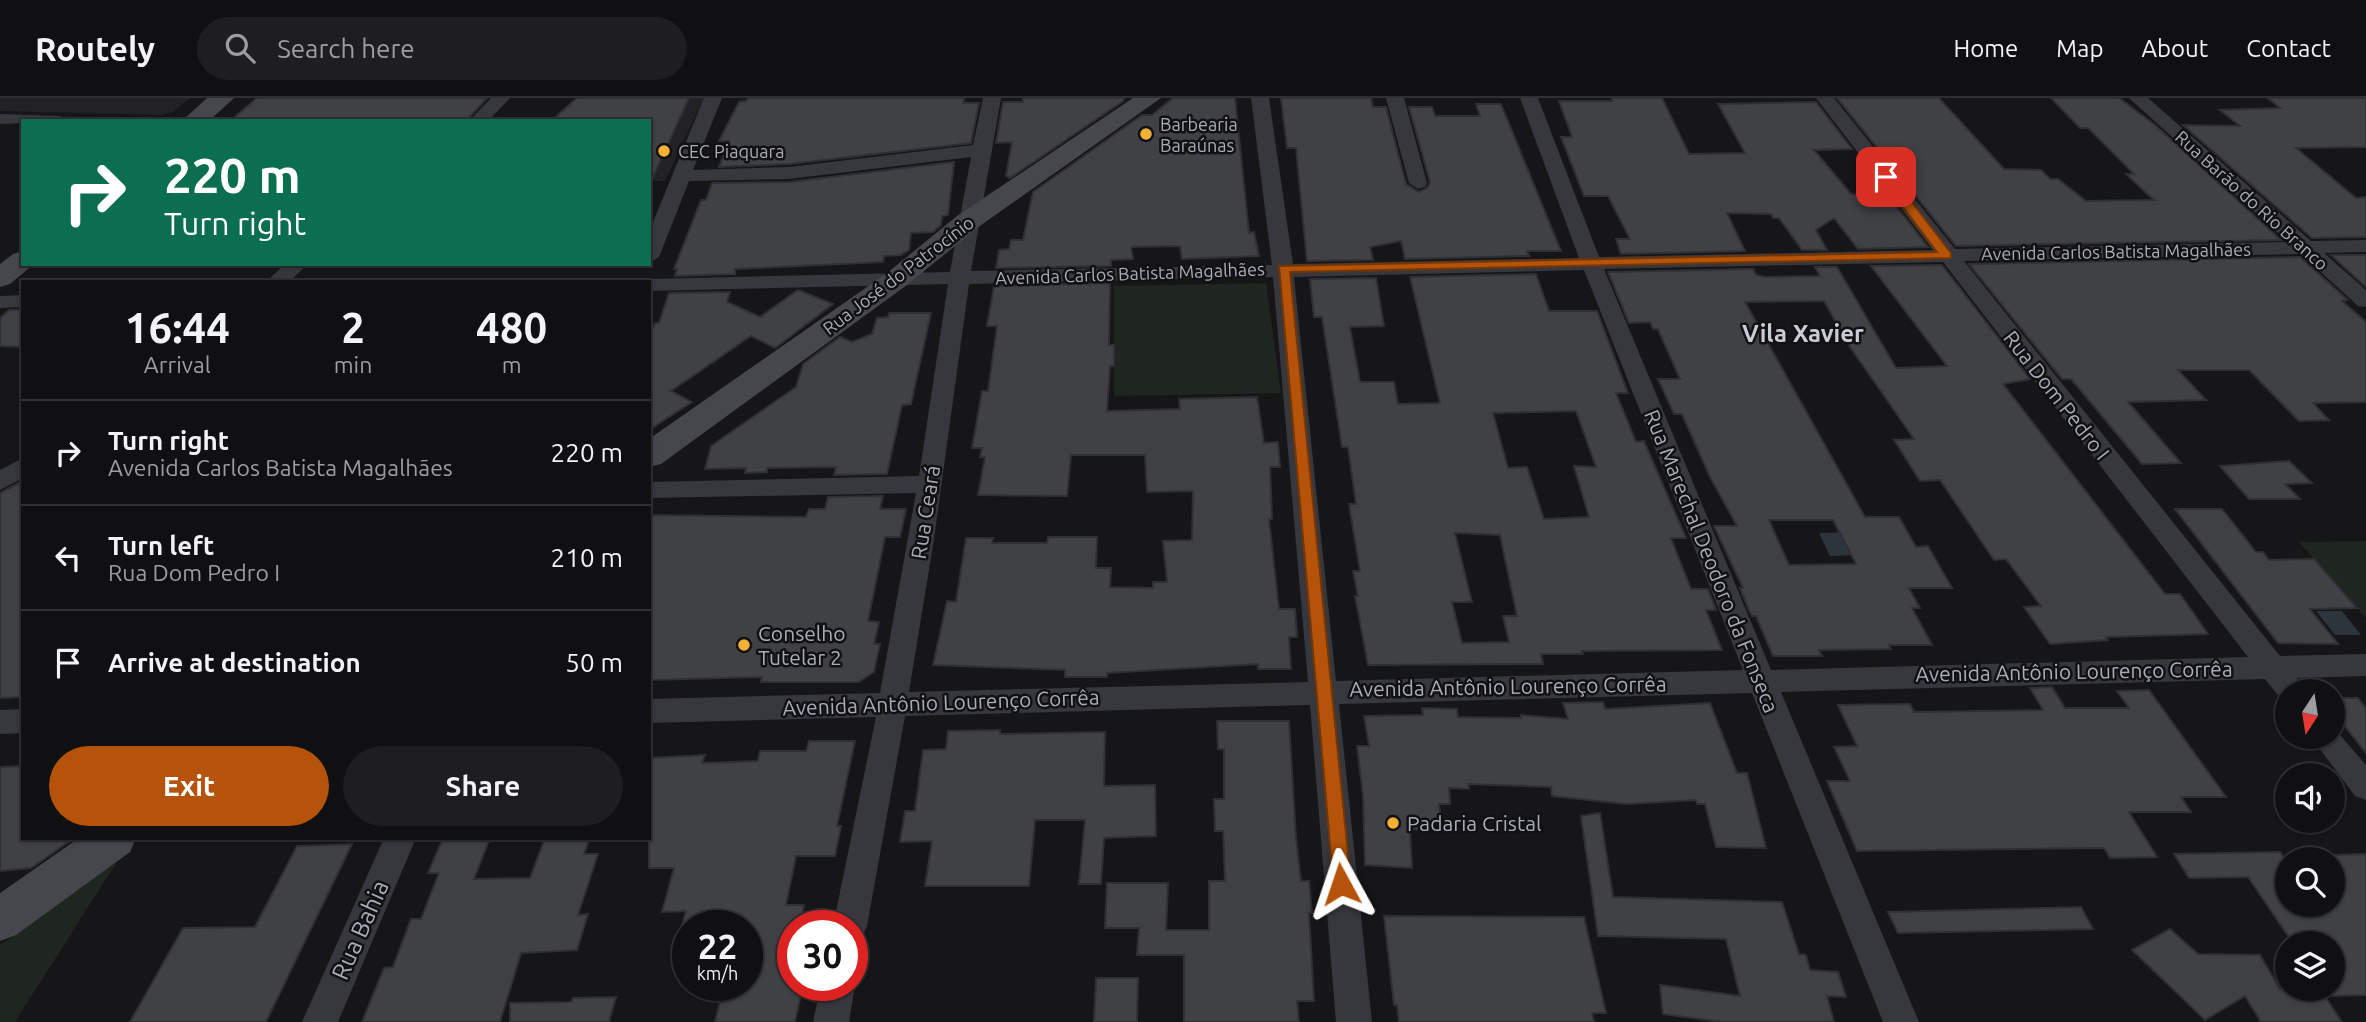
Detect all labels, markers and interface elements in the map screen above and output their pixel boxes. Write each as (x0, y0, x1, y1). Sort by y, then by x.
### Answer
search box (197, 17, 687, 80)
icon: search (221, 29, 259, 67)
text: Routely (35, 30, 155, 67)
text: Search here (277, 34, 415, 63)
text: Home (1953, 35, 2018, 62)
text: Map (2056, 35, 2103, 62)
text: About (2141, 35, 2208, 62)
text: Contact (2246, 35, 2331, 62)
place label: Barbearia Baraúnas (1160, 114, 1238, 155)
marker: Barbearia Baraúnas (1138, 126, 1154, 142)
street label: Rua Barão do Rio Branco (2172, 126, 2332, 274)
place label: CEC Piaquara (678, 141, 785, 161)
marker: CEC Piaquara (656, 143, 672, 159)
icon: right (49, 147, 140, 238)
text: 220 m (164, 147, 301, 202)
pin (1856, 147, 1916, 207)
icon: arrive (1867, 158, 1905, 196)
text: Turn right (164, 205, 306, 241)
street label: Rua José do Patrocínio (819, 212, 977, 338)
street label: Avenida Carlos Batista Magalhães (1981, 239, 2251, 263)
street label: Avenida Carlos Batista Magalhães (995, 258, 1265, 288)
text: 16:44 (125, 304, 230, 351)
text: 2 (341, 304, 365, 351)
text: 480 (476, 304, 547, 351)
district label: Vila Xavier (1742, 320, 1864, 347)
street label: Rua Dom Pedro I (1999, 326, 2115, 464)
text: Arrival (144, 352, 211, 377)
text: min (334, 352, 372, 377)
text: m (502, 352, 522, 377)
street label: Rua Marechal Deodoro da Fonseca (1640, 406, 1784, 716)
text: Turn right (108, 426, 229, 455)
icon: right (49, 434, 87, 472)
text: 220 m (551, 438, 623, 467)
text: Avenida Carlos Batista Magalhães (108, 455, 453, 480)
street label: Rua Ceará (906, 463, 944, 561)
text: Turn left (108, 531, 214, 560)
icon: left (49, 539, 87, 577)
text: 210 m (551, 543, 623, 572)
text: Rua Dom Pedro I (108, 560, 280, 585)
place label: Conselho Tutelar 2 (758, 621, 846, 669)
marker: Conselho Tutelar 2 (736, 637, 752, 653)
icon: arrive (49, 644, 87, 682)
text: Arrive at destination (108, 648, 361, 677)
text: 50 m (565, 648, 623, 677)
street label: Avenida Antônio Lourenço Corrêa (1915, 656, 2233, 686)
street label: Avenida Antônio Lourenço Corrêa (1349, 671, 1667, 701)
north arrow (2275, 679, 2345, 749)
map controls (2275, 679, 2345, 1001)
street label: Avenida Antônio Lourenço Corrêa (782, 684, 1100, 720)
button: Exit (49, 746, 329, 826)
button: Share (343, 746, 623, 826)
button: sound (2275, 763, 2345, 833)
place label: Padaria Cristal (1407, 811, 1541, 835)
marker: Padaria Cristal (1385, 815, 1401, 831)
position arrow (1304, 847, 1378, 921)
button: search (2275, 847, 2345, 917)
street label: Rua Bahia (326, 876, 394, 984)
speed limit sign: 30 (777, 910, 868, 1001)
text: 22 (698, 926, 737, 966)
button: layers (2275, 931, 2345, 1001)
text: km/h (697, 963, 738, 983)

